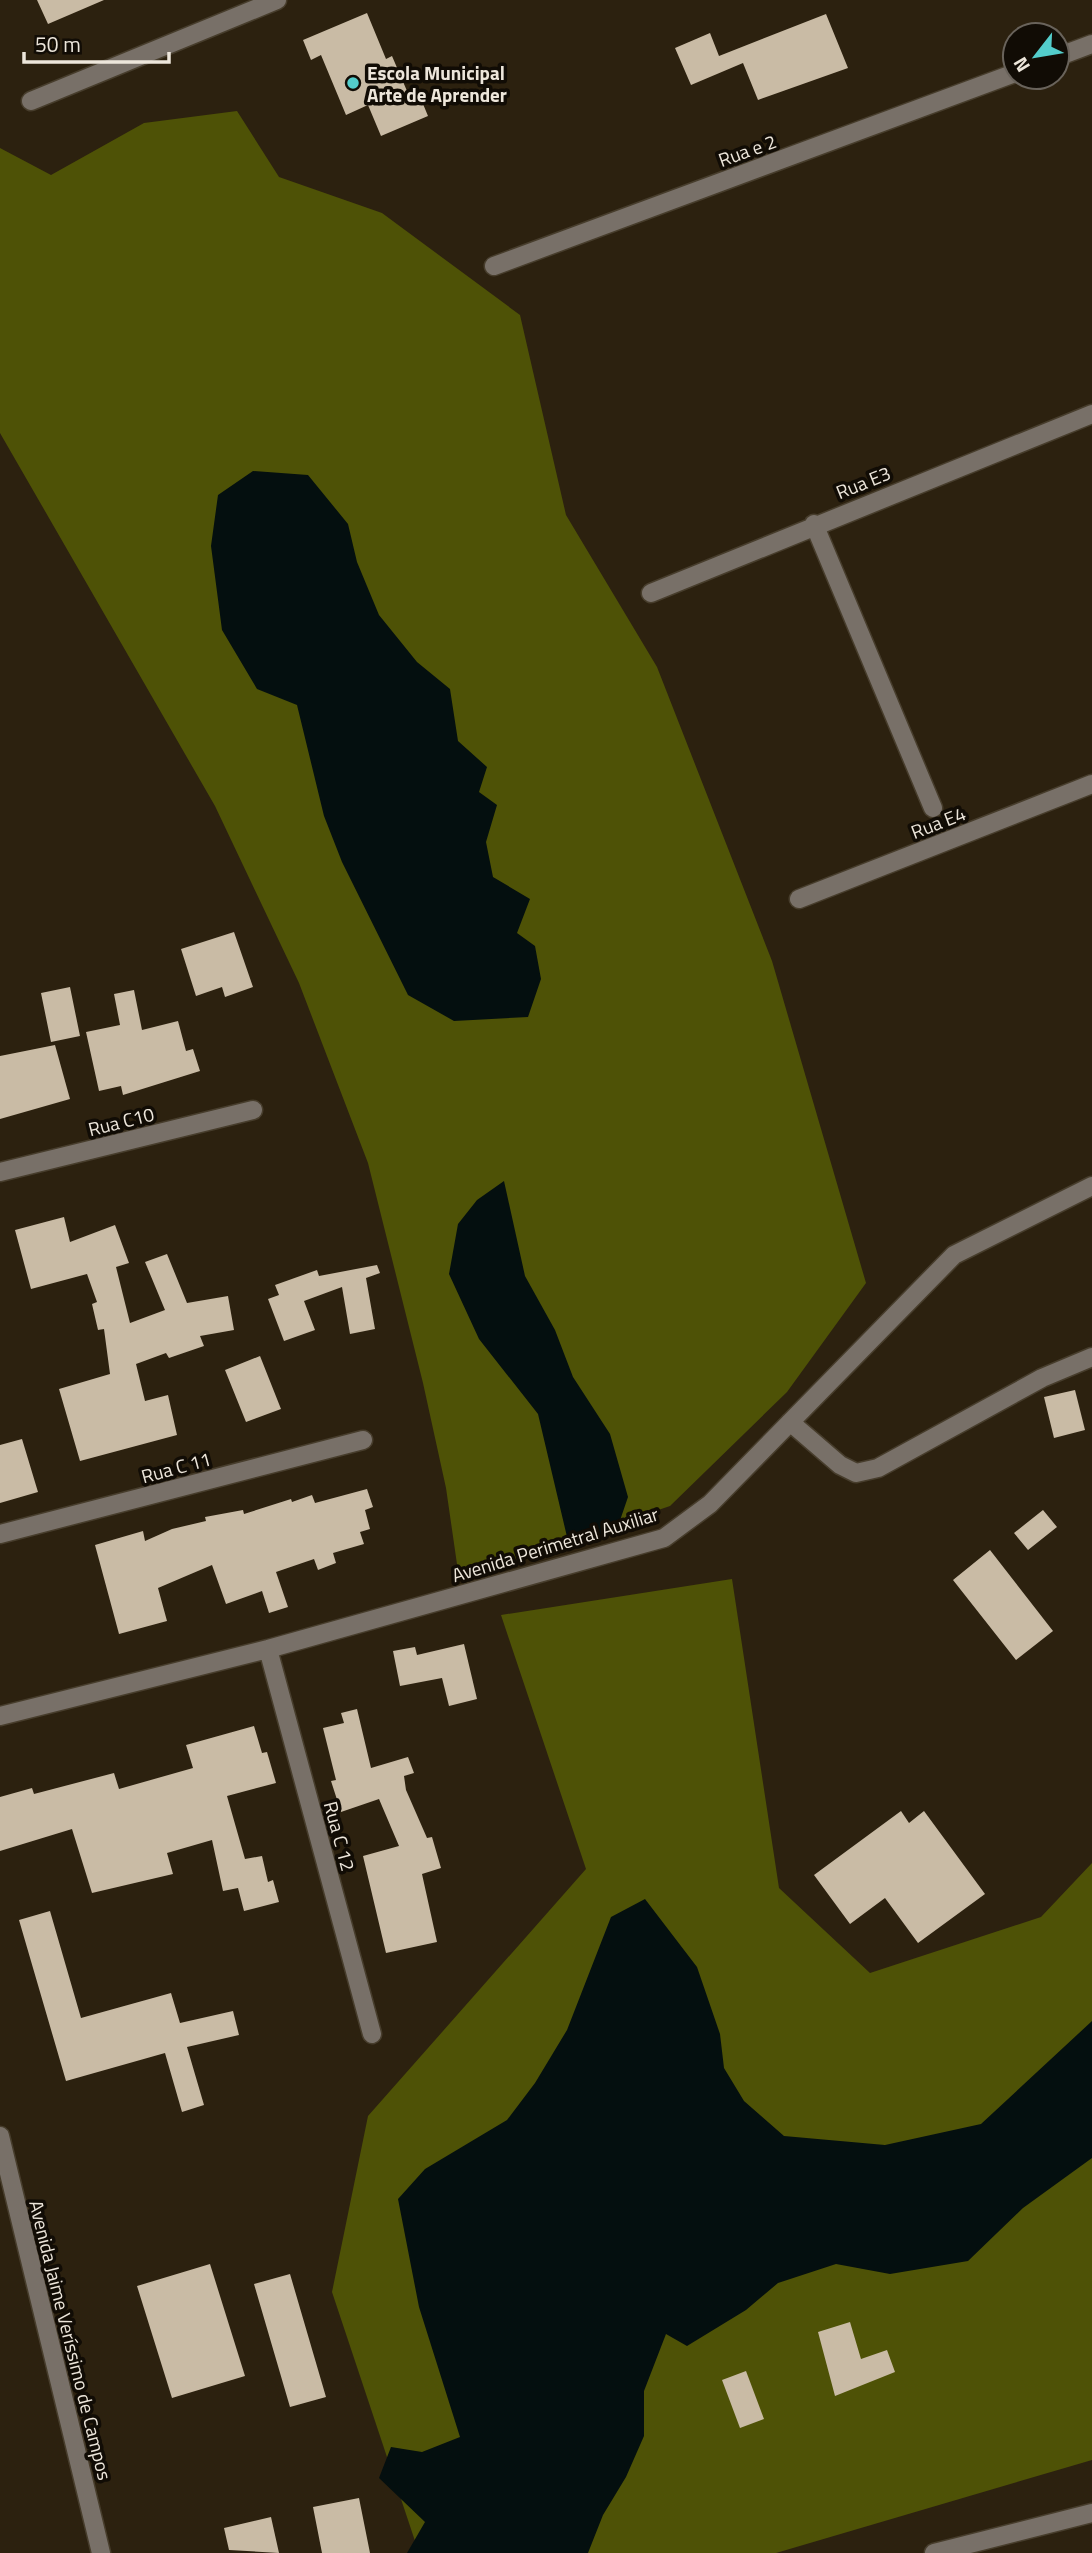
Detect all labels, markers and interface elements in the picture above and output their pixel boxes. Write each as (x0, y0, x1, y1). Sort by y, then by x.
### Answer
scale bar (24, 21, 170, 65)
north arrow (1001, 21, 1071, 91)
text: 50 m (35, 28, 81, 60)
text: N (1005, 52, 1037, 78)
place label: Escola Municipal Arte de Aprender (367, 58, 507, 109)
marker: Escola Municipal Arte de Aprender (345, 75, 361, 91)
street label: Rua e 2 (714, 126, 780, 174)
street label: Rua E3 (831, 458, 895, 506)
street label: Rua E4 (906, 798, 970, 846)
street label: Rua C10 (85, 1099, 157, 1143)
street label: Rua C 11 (138, 1444, 214, 1490)
street label: Avenida Perimetral Auxiliar (448, 1499, 662, 1589)
street label: Rua C 12 (317, 1798, 363, 1874)
street label: Avenida Jaime Veríssimo de Campos (22, 2197, 120, 2483)

